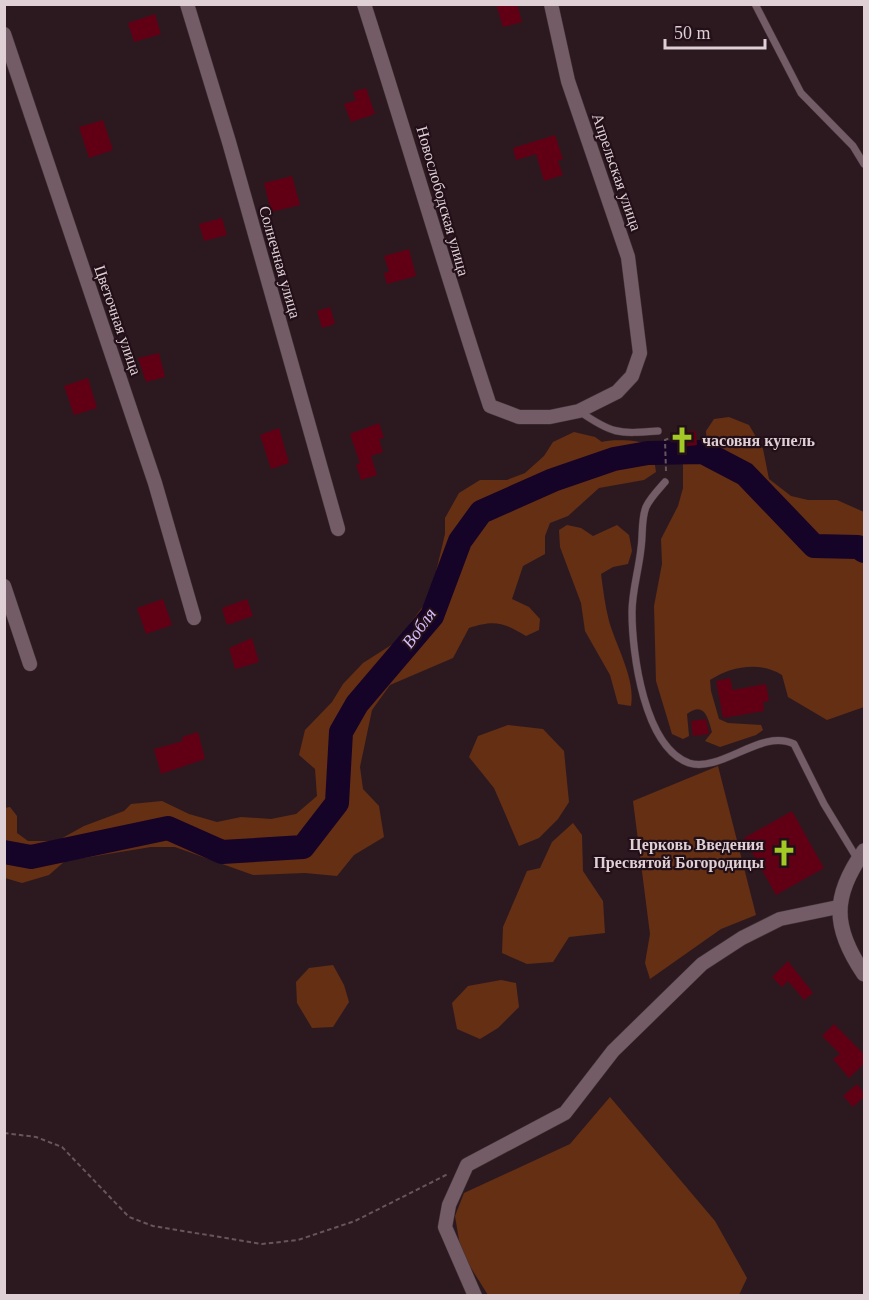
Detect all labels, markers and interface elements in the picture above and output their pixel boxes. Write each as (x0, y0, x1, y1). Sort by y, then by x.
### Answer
scale bar (665, 12, 766, 50)
text: 50 m (674, 23, 711, 43)
street label: Апрельская улица (588, 111, 645, 233)
street label: Новослободская улица (413, 124, 473, 278)
street label: Солнечная улица (255, 204, 304, 321)
street label: Цветочная улица (90, 263, 145, 377)
church icon: часовня купель (667, 425, 697, 455)
place label: часовня купель (702, 432, 816, 450)
water label: Вобля (398, 604, 440, 652)
place label: Церковь Введения Пресвятой Богородицы (593, 836, 765, 872)
church icon: Церковь Введения Пресвятой Богородицы (769, 838, 799, 868)

